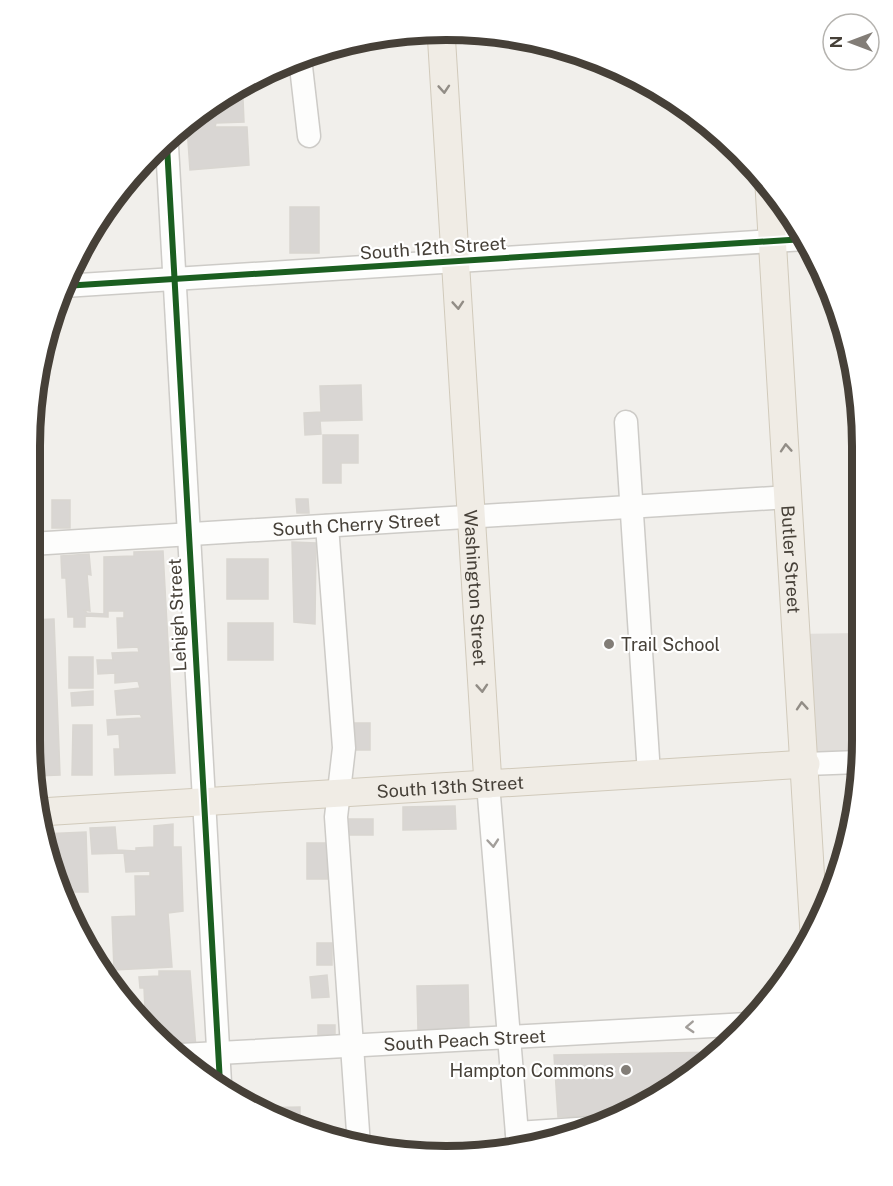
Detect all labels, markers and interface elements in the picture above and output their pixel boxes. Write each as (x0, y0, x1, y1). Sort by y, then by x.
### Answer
north arrow (821, 12, 881, 72)
text: N (827, 36, 846, 48)
one-way arrow (438, 84, 451, 93)
street label: South 12th Street (359, 232, 507, 264)
one-way arrow (451, 300, 464, 309)
one-way arrow (779, 444, 792, 453)
street label: Butler Street (778, 504, 805, 614)
street label: South Cherry Street (272, 508, 441, 540)
street label: Washington Street (460, 509, 491, 667)
street label: Lehigh Street (164, 558, 190, 672)
place label: Trail School (621, 634, 720, 655)
marker: Trail School (602, 637, 616, 651)
one-way arrow (476, 683, 489, 692)
one-way arrow (796, 701, 809, 710)
street label: South 13th Street (376, 771, 524, 801)
one-way arrow (486, 838, 499, 847)
one-way arrow (685, 1021, 694, 1034)
street label: South Peach Street (383, 1025, 546, 1054)
place label: Hampton Commons (449, 1060, 614, 1081)
marker: Hampton Commons (619, 1063, 633, 1077)

